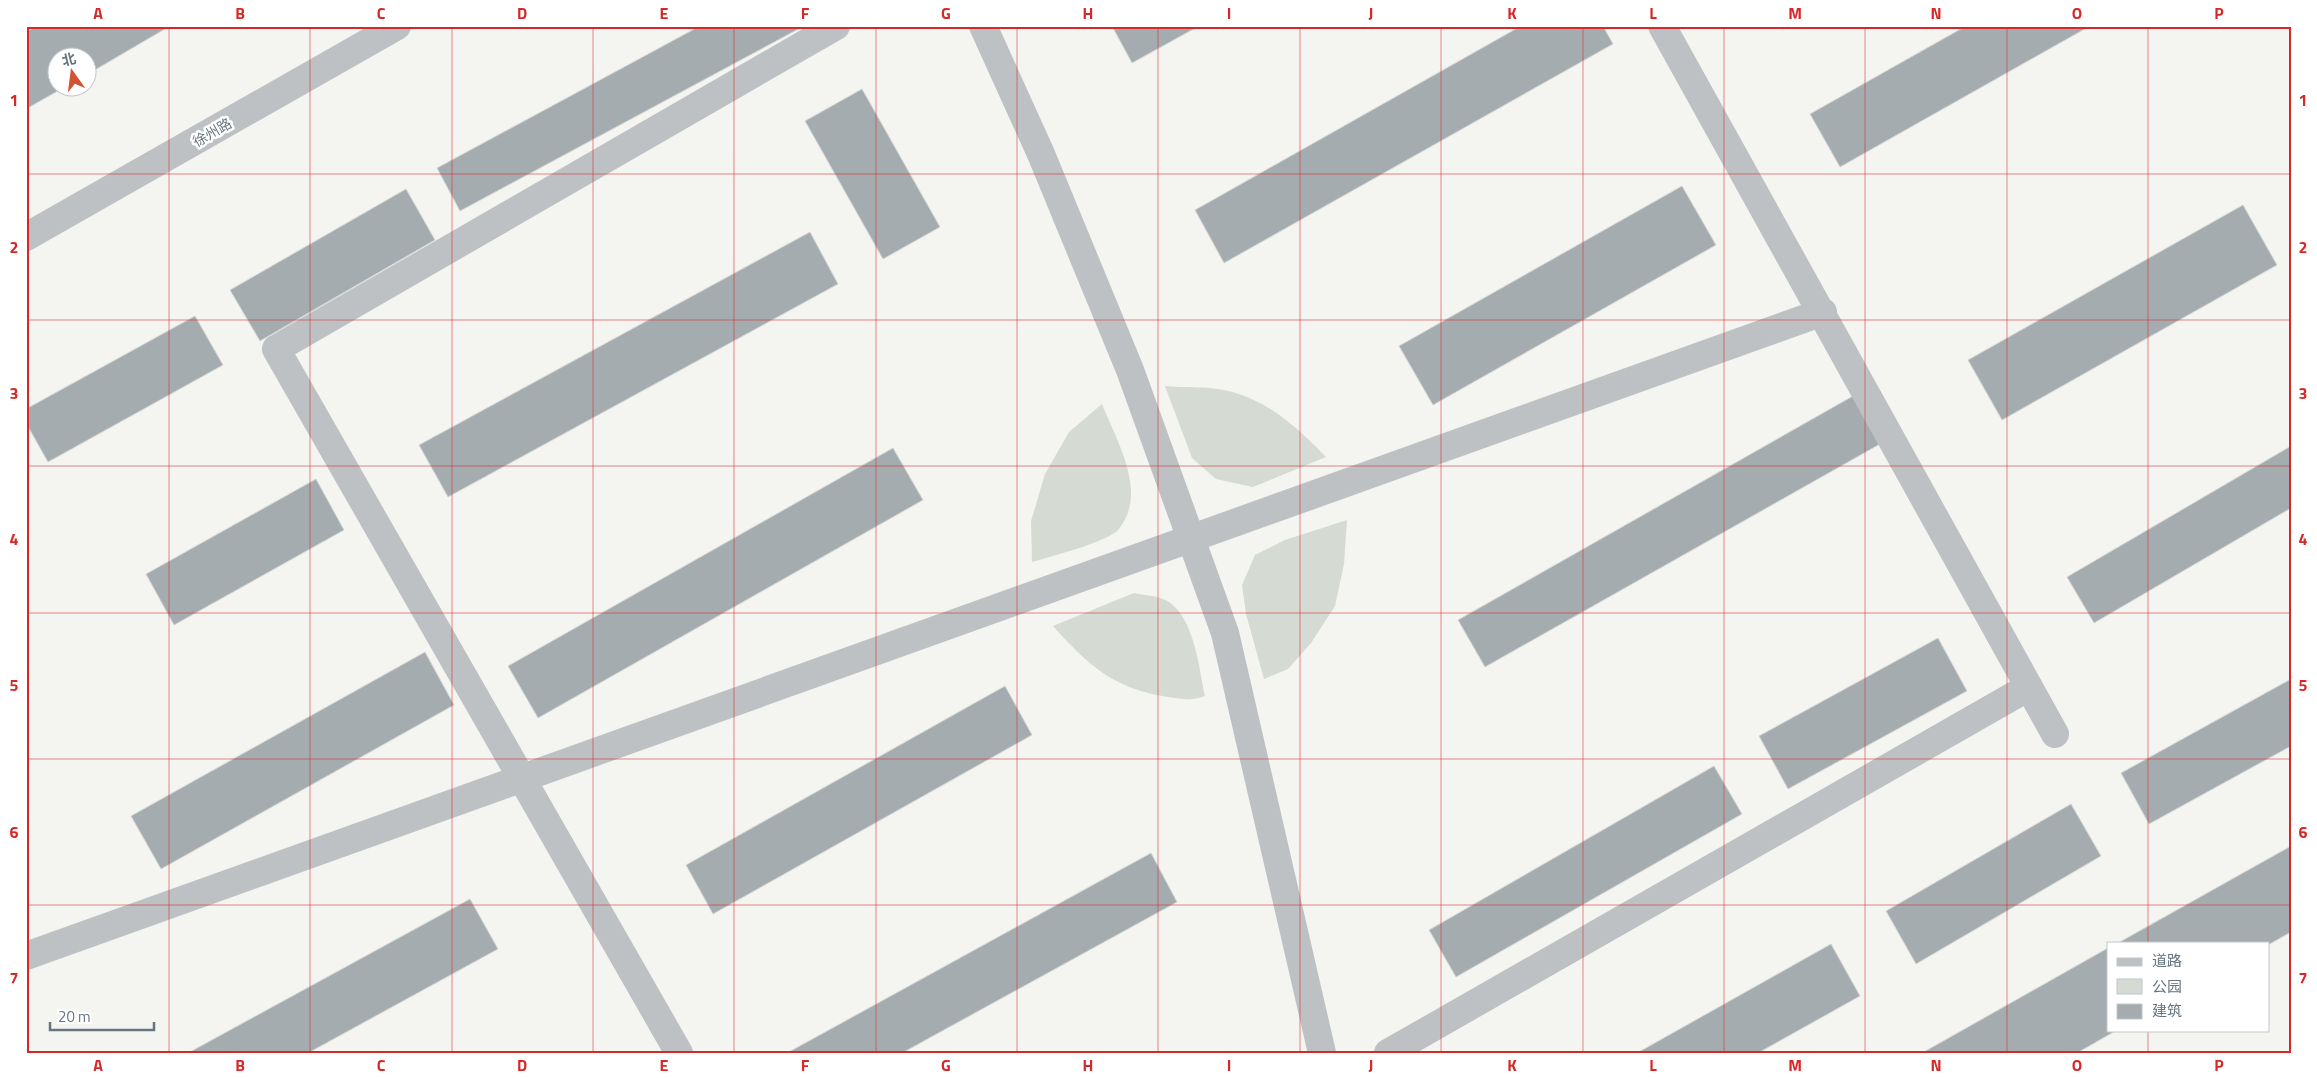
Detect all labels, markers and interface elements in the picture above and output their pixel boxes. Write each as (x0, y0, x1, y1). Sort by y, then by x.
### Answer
text: A (93, 1, 103, 25)
text: B (235, 1, 245, 25)
text: C (377, 1, 386, 25)
text: D (517, 1, 527, 25)
text: E (660, 1, 669, 25)
text: F (801, 1, 810, 25)
text: G (941, 1, 951, 25)
text: H (1083, 1, 1093, 25)
text: I (1227, 1, 1231, 25)
text: J (1369, 1, 1373, 25)
text: K (1507, 1, 1517, 25)
text: L (1649, 1, 1657, 25)
text: M (1788, 1, 1802, 25)
text: N (1930, 1, 1942, 25)
text: O (2072, 1, 2082, 25)
text: P (2214, 1, 2224, 25)
text: 北 (59, 47, 78, 71)
north arrow (48, 48, 98, 98)
text: 1 (10, 88, 18, 112)
text: 1 (2299, 88, 2307, 112)
street label: 徐州路 (189, 112, 235, 152)
text: 2 (10, 235, 18, 259)
text: 2 (2299, 235, 2307, 259)
text: 3 (10, 381, 18, 405)
text: 3 (2299, 381, 2307, 405)
text: 4 (10, 527, 19, 551)
text: 4 (2299, 527, 2308, 551)
text: 5 (10, 673, 19, 697)
text: 5 (2299, 673, 2308, 697)
text: 6 (10, 820, 19, 844)
text: 6 (2299, 820, 2308, 844)
legend (2107, 942, 2270, 1032)
text: 道路 (2152, 949, 2182, 972)
text: 7 (10, 966, 18, 990)
text: 7 (2299, 966, 2307, 990)
text: 公园 (2152, 975, 2182, 998)
scale bar (50, 999, 154, 1031)
text: 建筑 (2152, 999, 2182, 1022)
text: 20 m (58, 1005, 91, 1028)
text: A (93, 1053, 103, 1077)
text: B (235, 1053, 245, 1077)
text: C (377, 1053, 386, 1077)
text: D (517, 1053, 527, 1077)
text: E (660, 1053, 669, 1077)
text: F (801, 1053, 810, 1077)
text: G (941, 1053, 951, 1077)
text: H (1083, 1053, 1093, 1077)
text: I (1227, 1053, 1231, 1077)
text: J (1369, 1053, 1373, 1077)
text: K (1507, 1053, 1517, 1077)
text: L (1649, 1053, 1657, 1077)
text: M (1788, 1053, 1802, 1077)
text: N (1930, 1053, 1942, 1077)
text: O (2072, 1053, 2082, 1077)
text: P (2214, 1053, 2224, 1077)

